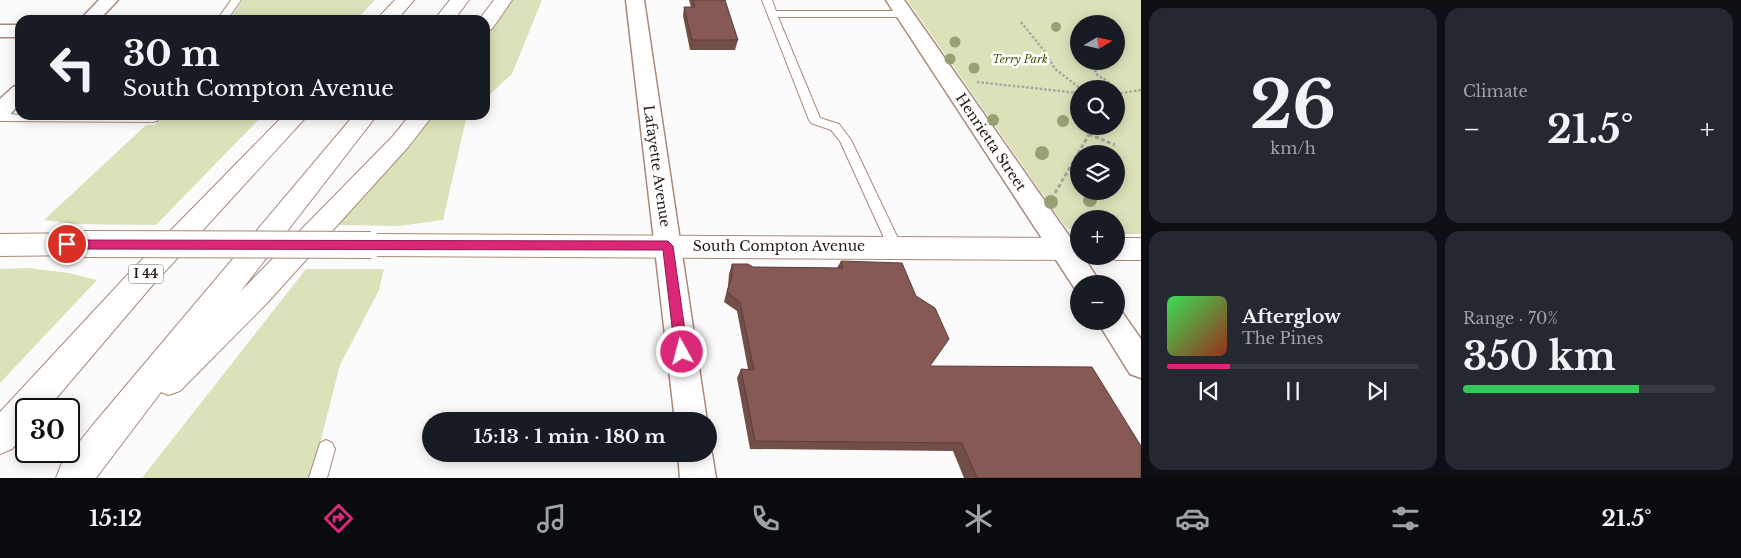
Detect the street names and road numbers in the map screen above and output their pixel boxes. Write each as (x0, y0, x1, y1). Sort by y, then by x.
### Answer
street label: Henrietta Street (952, 90, 1031, 195)
street label: Lafayette Avenue (640, 104, 674, 228)
street label: South Compton Avenue (693, 237, 865, 255)
road number: I 44 (128, 264, 164, 284)

